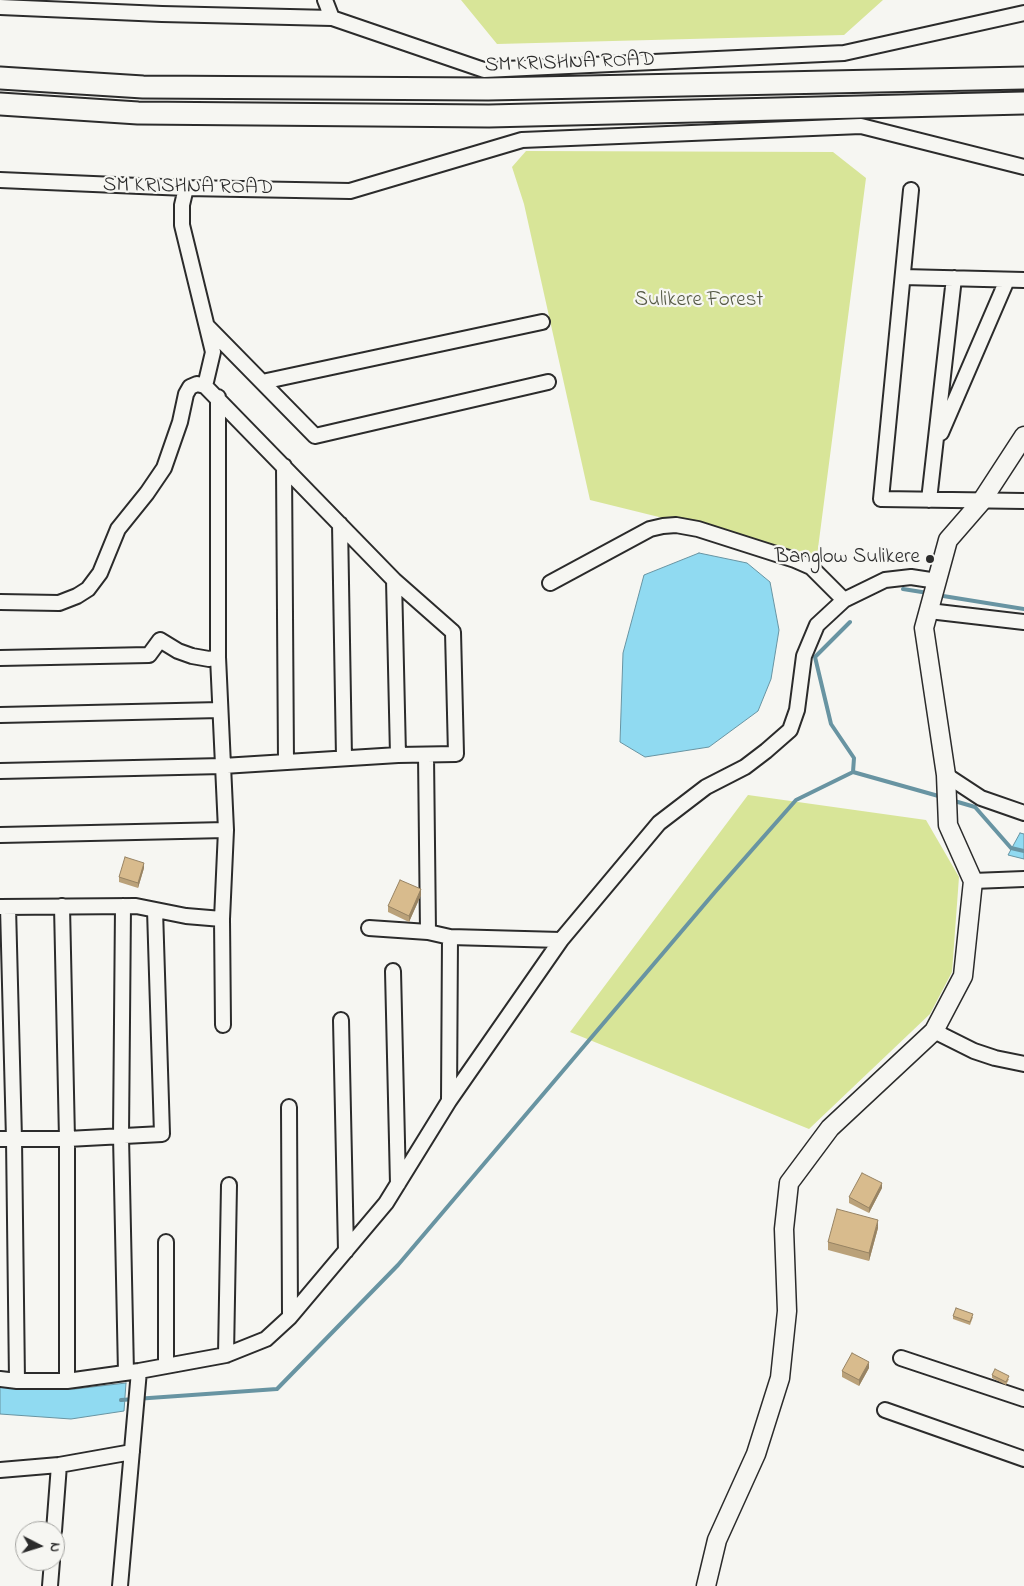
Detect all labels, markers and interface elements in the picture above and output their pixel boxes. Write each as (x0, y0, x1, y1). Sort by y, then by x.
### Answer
street label: SM KRISHNA ROAD (484, 48, 656, 80)
street label: SM KRISHNA ROAD (103, 174, 273, 202)
park label: Sulikere Forest (635, 289, 763, 315)
place label: Banglow Sulikere (775, 546, 920, 572)
marker: Banglow Sulikere (924, 553, 936, 565)
north arrow (15, 1521, 65, 1571)
text: N (44, 1542, 65, 1553)

